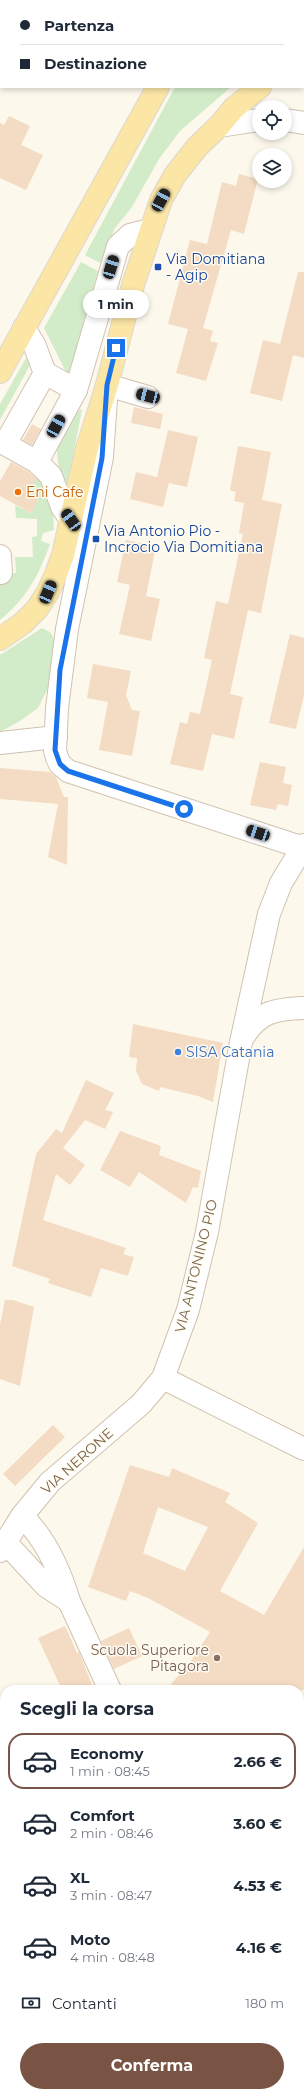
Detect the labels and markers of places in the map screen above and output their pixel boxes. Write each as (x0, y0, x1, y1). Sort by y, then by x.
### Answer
place label: Via Domitiana - Agip (166, 250, 266, 284)
marker: Via Domitiana - Agip (153, 262, 163, 272)
place label: Eni Cafe (26, 483, 83, 501)
marker: Eni Cafe (13, 487, 23, 497)
place label: Via Antonio Pio - Incrocio Via Domitiana (104, 522, 263, 556)
marker: Via Antonio Pio - Incrocio Via Domitiana (91, 534, 101, 544)
place label: SISA Catania (186, 1043, 274, 1061)
marker: SISA Catania (173, 1047, 183, 1057)
place label: Scuola Superiore Pitagora (91, 1641, 209, 1675)
marker: Scuola Superiore Pitagora (212, 1653, 222, 1663)

